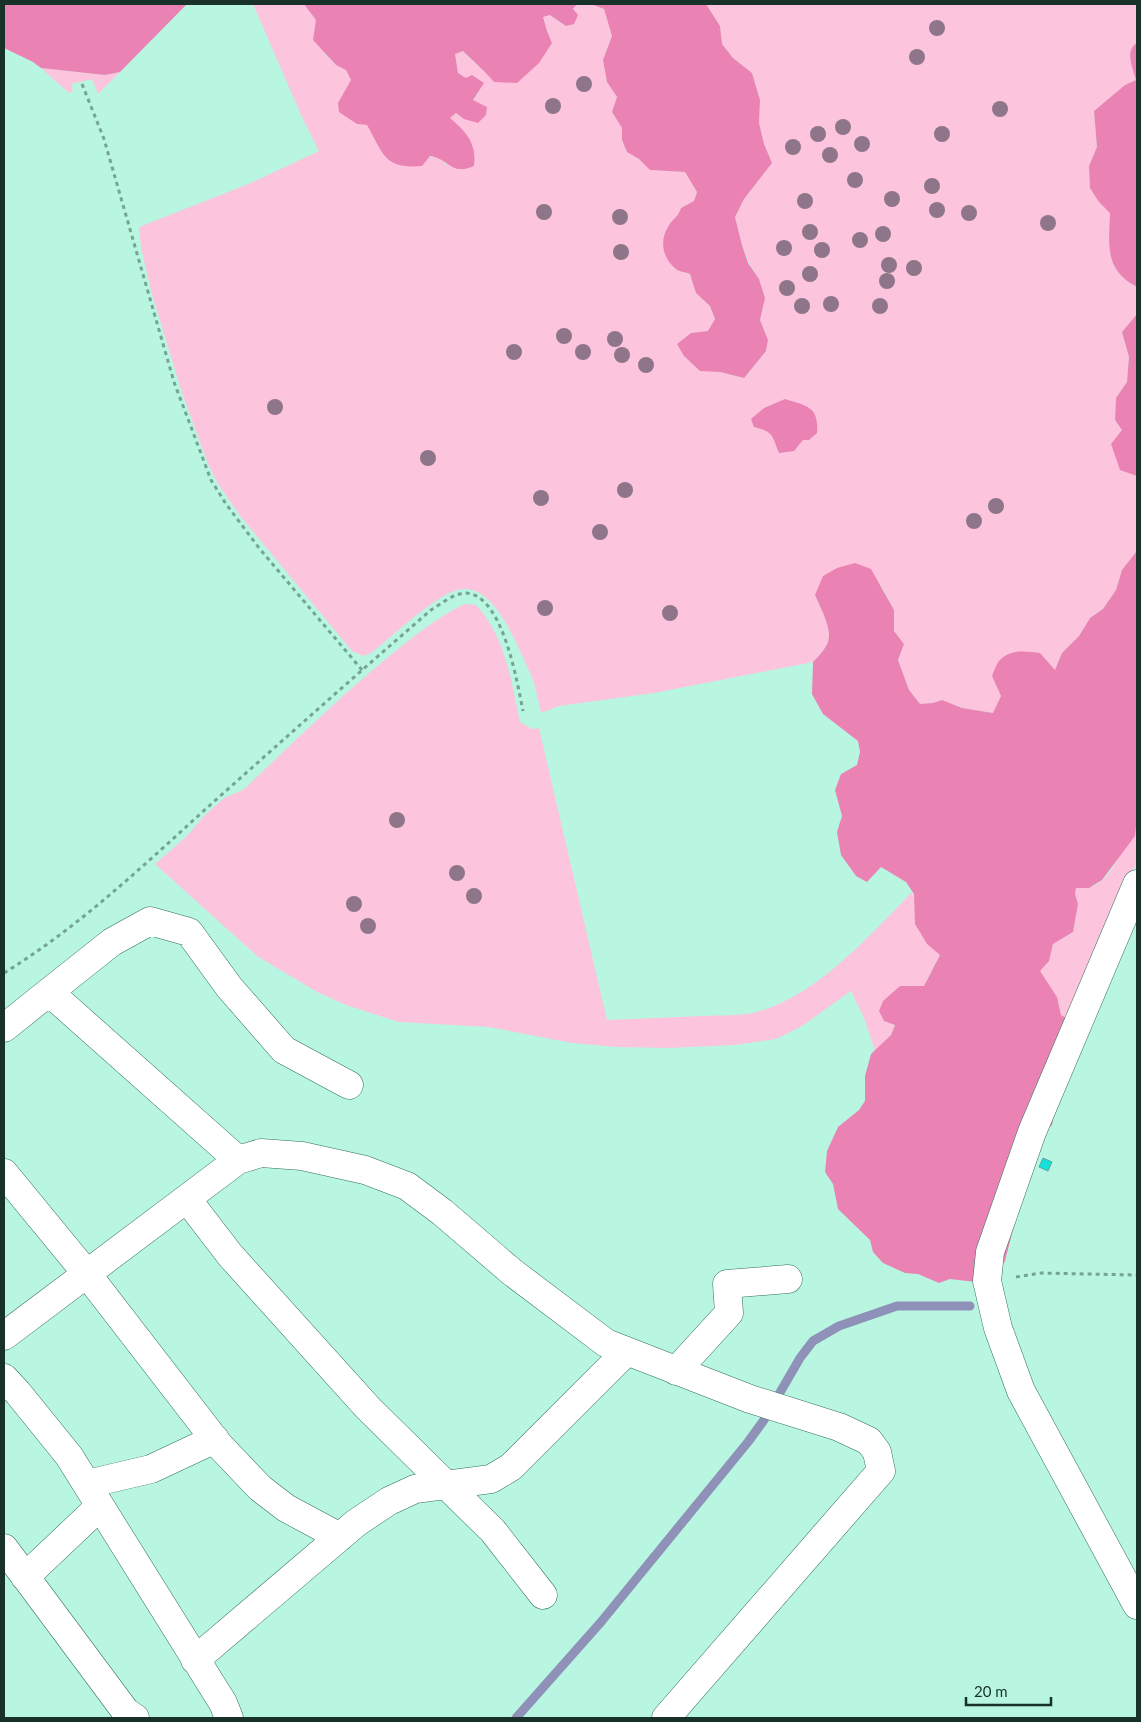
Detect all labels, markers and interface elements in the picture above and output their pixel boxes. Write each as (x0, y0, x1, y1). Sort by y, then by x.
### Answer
scale bar (966, 1674, 1051, 1706)
text: 20 m (974, 1682, 1008, 1700)

